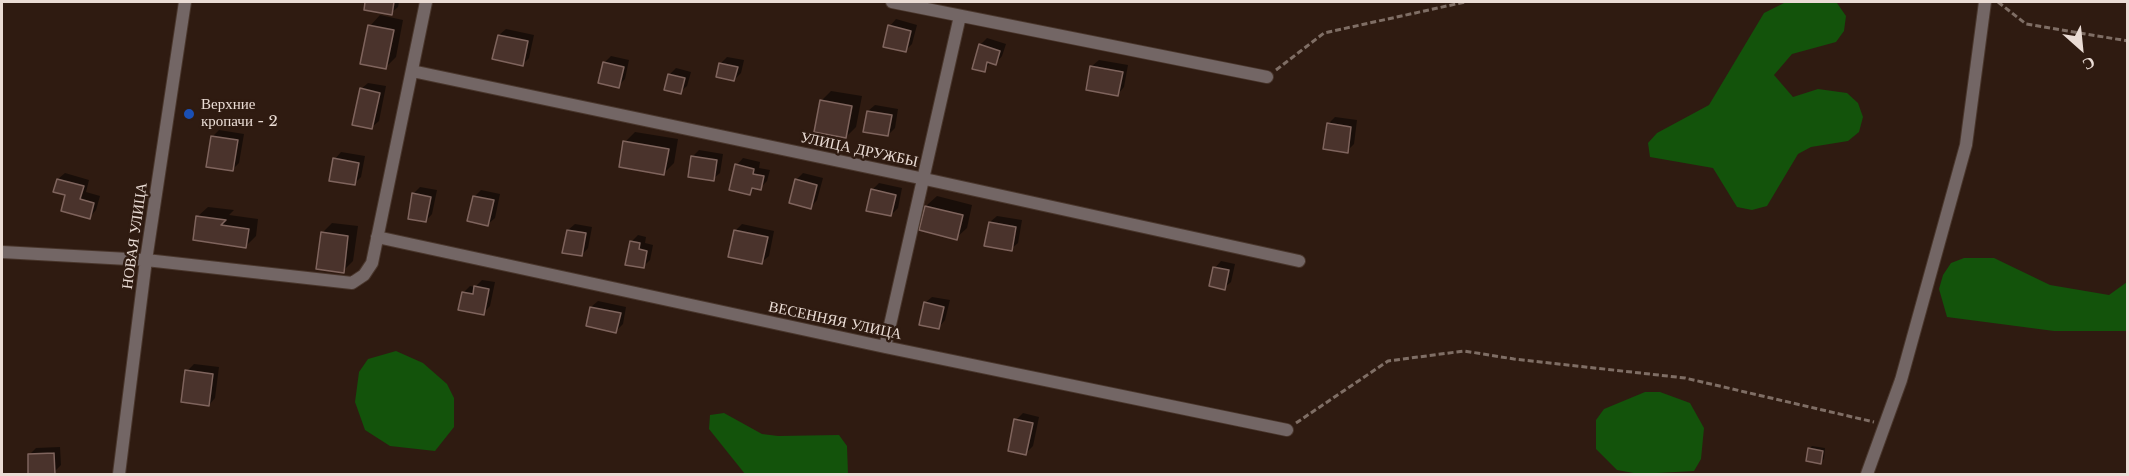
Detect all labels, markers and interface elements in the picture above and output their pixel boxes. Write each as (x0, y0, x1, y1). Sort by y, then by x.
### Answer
north arrow (2051, 18, 2111, 78)
text: С (2079, 53, 2099, 76)
place label: Верхние кропачи - 2 (201, 96, 278, 131)
marker: Верхние кропачи - 2 (182, 107, 196, 121)
street label: УЛИЦА ДРУЖБЫ (799, 129, 919, 171)
street label: НОВАЯ УЛИЦА (119, 182, 151, 290)
street label: ВЕСЕННЯЯ УЛИЦА (767, 298, 903, 344)

